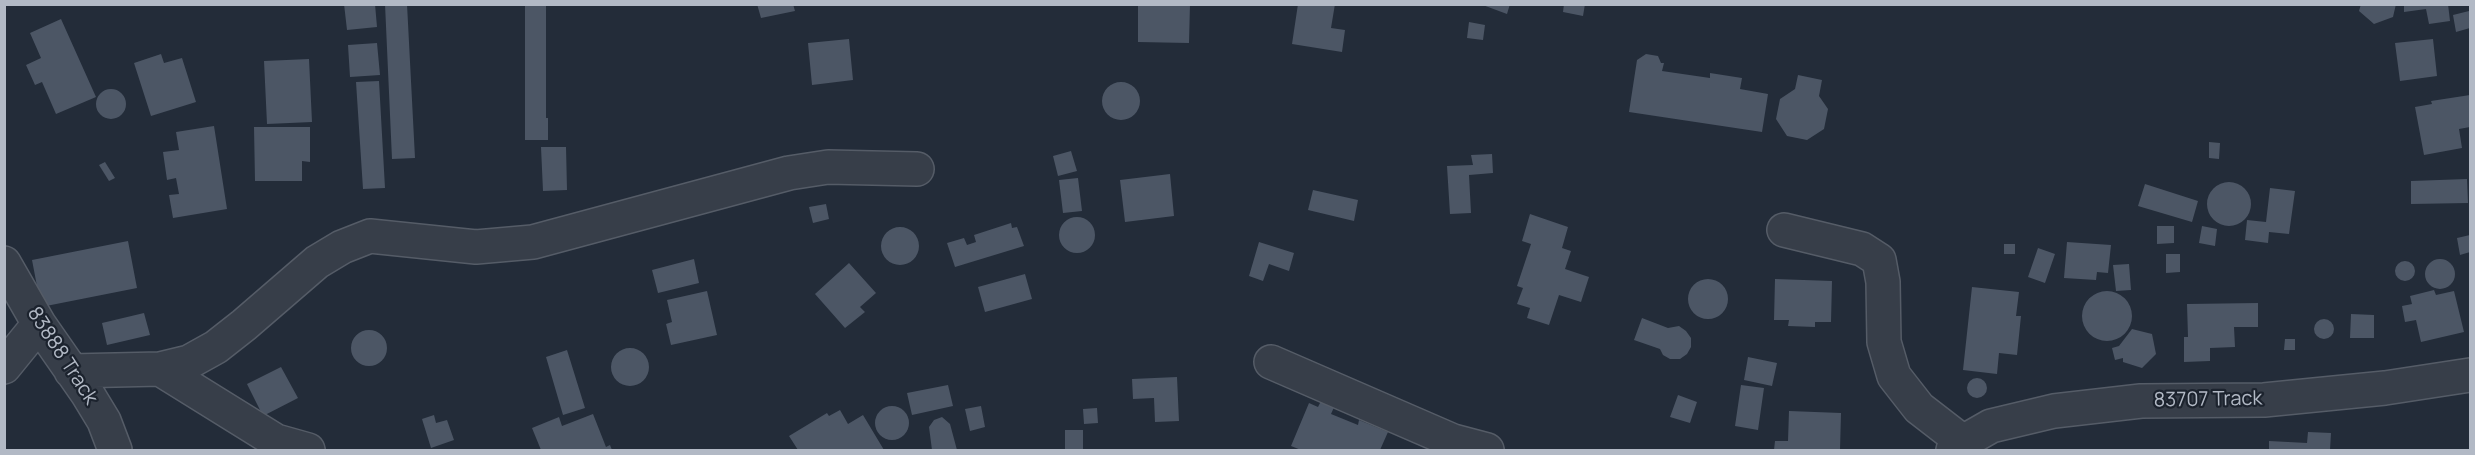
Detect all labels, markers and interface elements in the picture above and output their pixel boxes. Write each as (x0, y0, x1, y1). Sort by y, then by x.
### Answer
street label: 83888 Track (22, 303, 102, 409)
street label: 83707 Track (2153, 387, 2263, 413)

